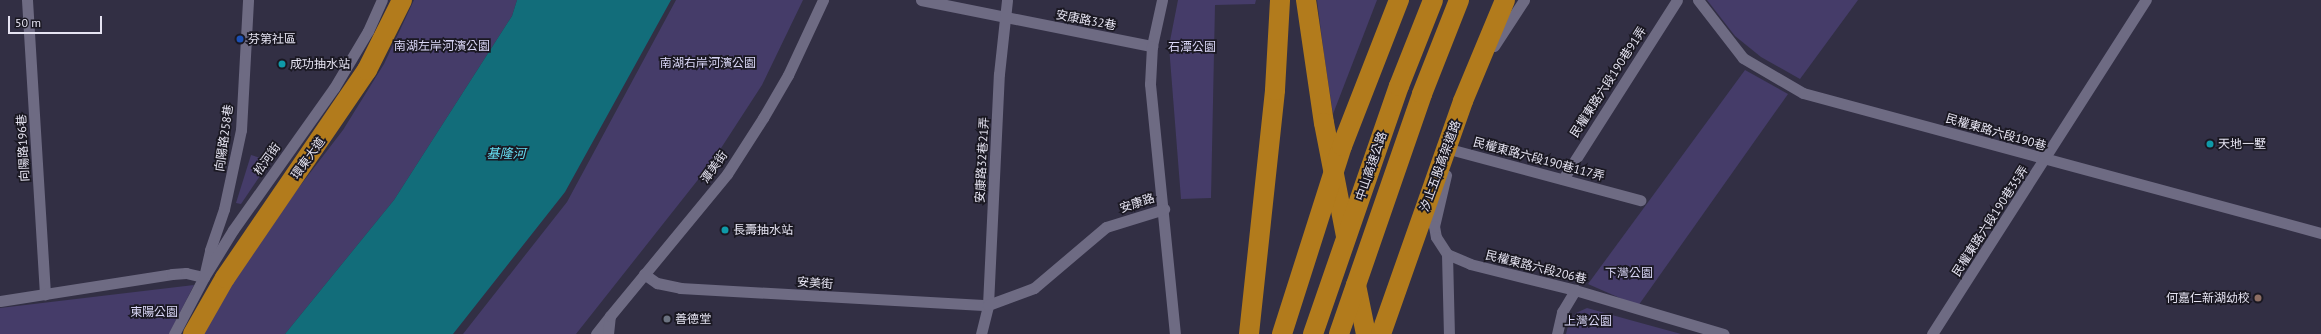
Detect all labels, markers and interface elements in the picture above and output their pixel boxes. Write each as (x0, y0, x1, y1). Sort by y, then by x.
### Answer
street label: 安康路32巷 (1055, 7, 1117, 33)
scale bar (10, 8, 104, 34)
text: 50 m (15, 15, 41, 30)
street label: 民權東路六段190巷91弄 (1567, 24, 1649, 140)
place label: 芬第社區 (248, 32, 296, 46)
marker: 芬第社區 (235, 34, 245, 44)
park label: 南湖左岸河濱公園 (394, 39, 490, 53)
park label: 石潭公園 (1168, 40, 1216, 54)
park label: 南湖右岸河濱公園 (660, 56, 756, 70)
place label: 成功抽水站 (290, 57, 350, 71)
marker: 成功抽水站 (277, 59, 287, 69)
street label: 向陽路258巷 (212, 104, 236, 172)
street label: 民權東路六段190巷 (1944, 111, 2048, 153)
street label: 向陽路196巷 (14, 114, 32, 182)
street label: 安康路32巷21弄 (973, 117, 991, 203)
street label: 汐止五股高架道路 (1417, 118, 1463, 214)
street label: 中山高速公路 (1352, 130, 1390, 202)
street label: 環東大道 (288, 134, 328, 182)
street label: 民權東路六段190巷117弄 (1472, 135, 1606, 183)
place label: 天地一墅 (2218, 137, 2266, 151)
marker: 天地一墅 (2205, 139, 2215, 149)
street label: 松河街 (251, 140, 283, 178)
water label: 基隆河 (487, 146, 525, 162)
street label: 潭美街 (698, 148, 730, 186)
street label: 民權東路六段190巷35弄 (1949, 163, 2031, 279)
street label: 安康路 (1118, 191, 1156, 215)
place label: 長壽抽水站 (733, 223, 793, 237)
marker: 長壽抽水站 (720, 225, 730, 235)
street label: 民權東路六段206巷 (1484, 247, 1588, 287)
park label: 下灣公園 (1605, 266, 1653, 280)
street label: 安美街 (797, 275, 833, 291)
place label: 何嘉仁新湖幼校 (2166, 291, 2250, 305)
marker: 何嘉仁新湖幼校 (2253, 293, 2263, 303)
park label: 東陽公園 (130, 305, 178, 319)
place label: 善德堂 (675, 312, 711, 326)
marker: 善德堂 (662, 314, 672, 324)
park label: 上灣公園 (1564, 314, 1612, 328)

